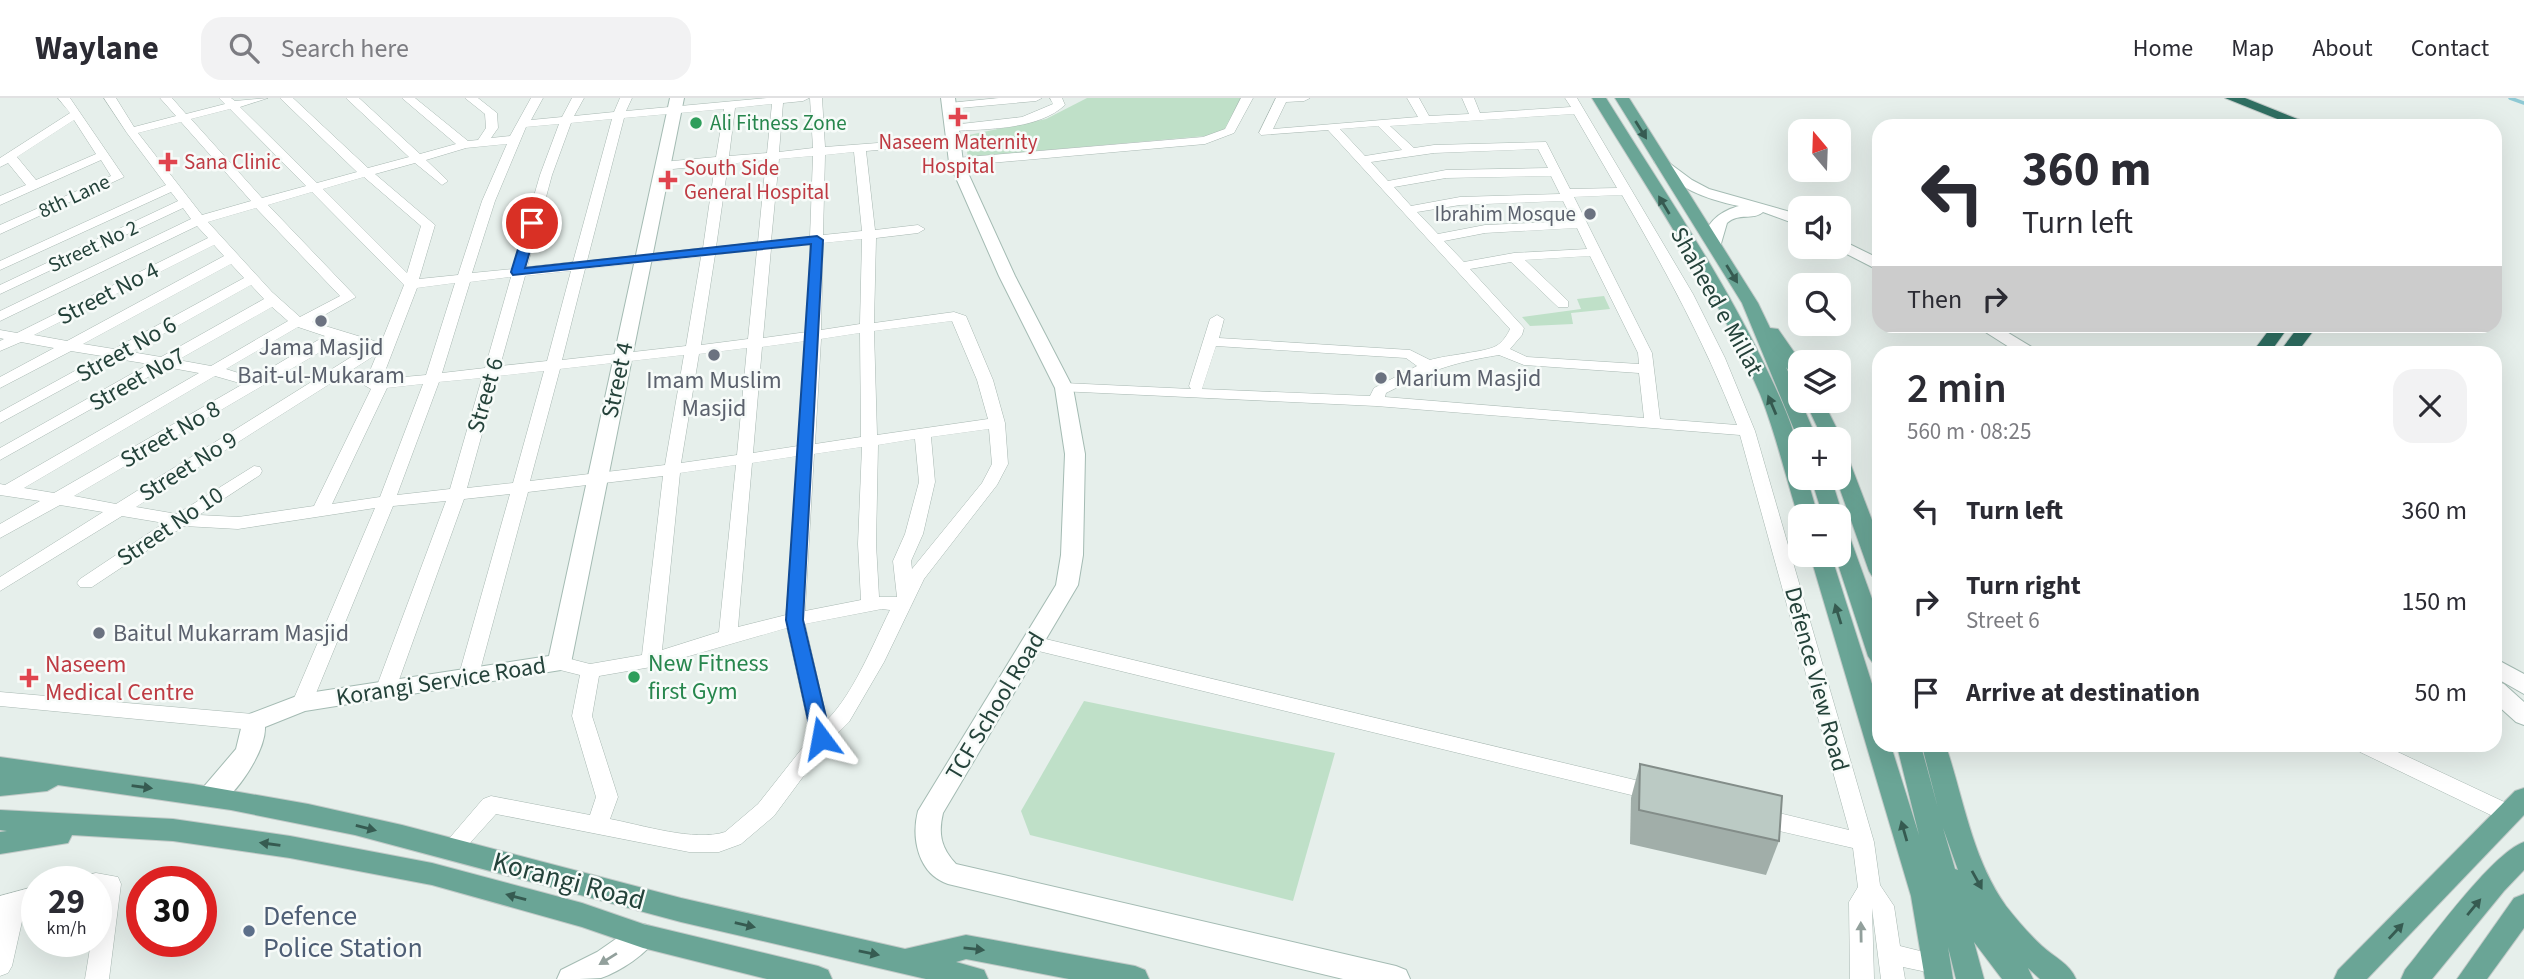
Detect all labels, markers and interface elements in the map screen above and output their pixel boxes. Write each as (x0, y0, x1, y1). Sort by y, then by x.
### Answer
search box (201, 17, 691, 80)
text: Waylane (35, 25, 159, 72)
icon: search (225, 29, 263, 67)
text: Search here (281, 30, 409, 67)
text: Home (2133, 31, 2193, 66)
text: Map (2231, 31, 2274, 66)
text: About (2312, 31, 2373, 66)
text: Contact (2411, 31, 2489, 66)
marker: Naseem Maternity Hospital (948, 107, 968, 127)
place label: Ali Fitness Zone (710, 108, 847, 138)
marker: Ali Fitness Zone (688, 115, 704, 131)
north arrow (1788, 119, 1852, 182)
map controls (1788, 119, 1851, 567)
one-way arrow (1635, 120, 1648, 139)
place label: Naseem Maternity Hospital (878, 127, 1038, 181)
text: 360 m (2022, 135, 2151, 205)
place label: Sana Clinic (184, 147, 281, 177)
icon: left (1907, 147, 1998, 238)
marker: Sana Clinic (158, 152, 178, 172)
place label: South Side General Hospital (684, 153, 829, 207)
street label: 8th Lane (33, 166, 115, 226)
marker: South Side General Hospital (658, 170, 678, 190)
pin (502, 193, 562, 253)
one-way arrow (1657, 196, 1670, 215)
button: sound (1788, 196, 1851, 259)
place label: Ibrahim Mosque (1434, 199, 1576, 229)
text: Turn left (2022, 200, 2133, 246)
icon: arrive (513, 204, 551, 242)
marker: Ibrahim Mosque (1582, 206, 1598, 222)
street label: Street No 2 (43, 212, 143, 280)
street label: Shaheed e Millat (1661, 221, 1772, 382)
street label: Street No 4 (51, 253, 165, 334)
one-way arrow (1725, 264, 1738, 283)
button: search (1788, 273, 1851, 336)
icon: right (1976, 280, 2014, 318)
text: Then (1907, 281, 1962, 318)
street label: Street No 6 (70, 307, 183, 391)
marker: Jama Masjid Bait-ul-Mukaram (313, 313, 329, 329)
place label: Jama Masjid Bait-ul-Mukaram (237, 330, 405, 393)
street label: Street No7 (83, 339, 192, 420)
street label: Street 4 (592, 339, 643, 421)
marker: Imam Muslim Masjid (706, 347, 722, 363)
button: layers (1788, 350, 1851, 413)
street label: Street 6 (458, 353, 513, 437)
text: 2 min (1907, 359, 2007, 419)
place label: Marium Masjid (1395, 361, 1541, 396)
place label: Imam Muslim Masjid (646, 363, 782, 426)
button: close (2393, 369, 2467, 443)
marker: Marium Masjid (1373, 370, 1389, 386)
street label: Street No 8 (114, 392, 227, 477)
one-way arrow (1766, 394, 1777, 415)
text: 560 m · 08:25 (1907, 415, 2031, 448)
street label: Street No 9 (132, 422, 244, 510)
button: + (1788, 427, 1851, 490)
street label: Street No 10 (110, 478, 231, 575)
icon: left (1907, 492, 1945, 530)
text: Turn left (1966, 492, 2063, 529)
text: 360 m (2401, 492, 2467, 529)
button: − (1788, 504, 1851, 567)
text: Turn right (1966, 567, 2081, 604)
street label: Defence View Road (1775, 583, 1858, 775)
icon: right (1907, 583, 1945, 621)
text: 150 m (2401, 583, 2467, 620)
one-way arrow (1832, 603, 1842, 624)
text: Street 6 (1966, 604, 2040, 637)
place label: Baitul Mukarram Masjid (113, 616, 349, 651)
marker: Baitul Mukarram Masjid (91, 625, 107, 641)
street label: TCF School Road (937, 625, 1054, 787)
place label: New Fitness first Gym (648, 646, 769, 709)
place label: Naseem Medical Centre (45, 647, 194, 710)
street label: Korangi Service Road (334, 648, 548, 715)
marker: Naseem Medical Centre (19, 668, 39, 688)
marker: New Fitness first Gym (626, 669, 642, 685)
icon: arrive (1907, 674, 1945, 712)
text: Arrive at destination (1966, 674, 2200, 711)
text: 50 m (2414, 674, 2467, 711)
position arrow (784, 701, 858, 775)
one-way arrow (131, 782, 153, 793)
one-way arrow (1898, 821, 1908, 842)
one-way arrow (355, 823, 377, 834)
one-way arrow (259, 838, 281, 849)
street label: Korangi Road (488, 841, 649, 921)
speed limit sign: 30 (126, 866, 217, 957)
one-way arrow (1971, 871, 1983, 890)
text: 29 (48, 877, 85, 927)
one-way arrow (505, 891, 527, 902)
place label: Defence Police Station (263, 896, 423, 968)
one-way arrow (2466, 899, 2481, 916)
text: km/h (47, 916, 86, 941)
one-way arrow (734, 920, 756, 931)
one-way arrow (1855, 921, 1867, 943)
one-way arrow (2387, 922, 2404, 939)
marker: Defence Police Station (241, 923, 257, 939)
one-way arrow (963, 944, 985, 955)
one-way arrow (858, 947, 880, 958)
one-way arrow (599, 953, 618, 966)

